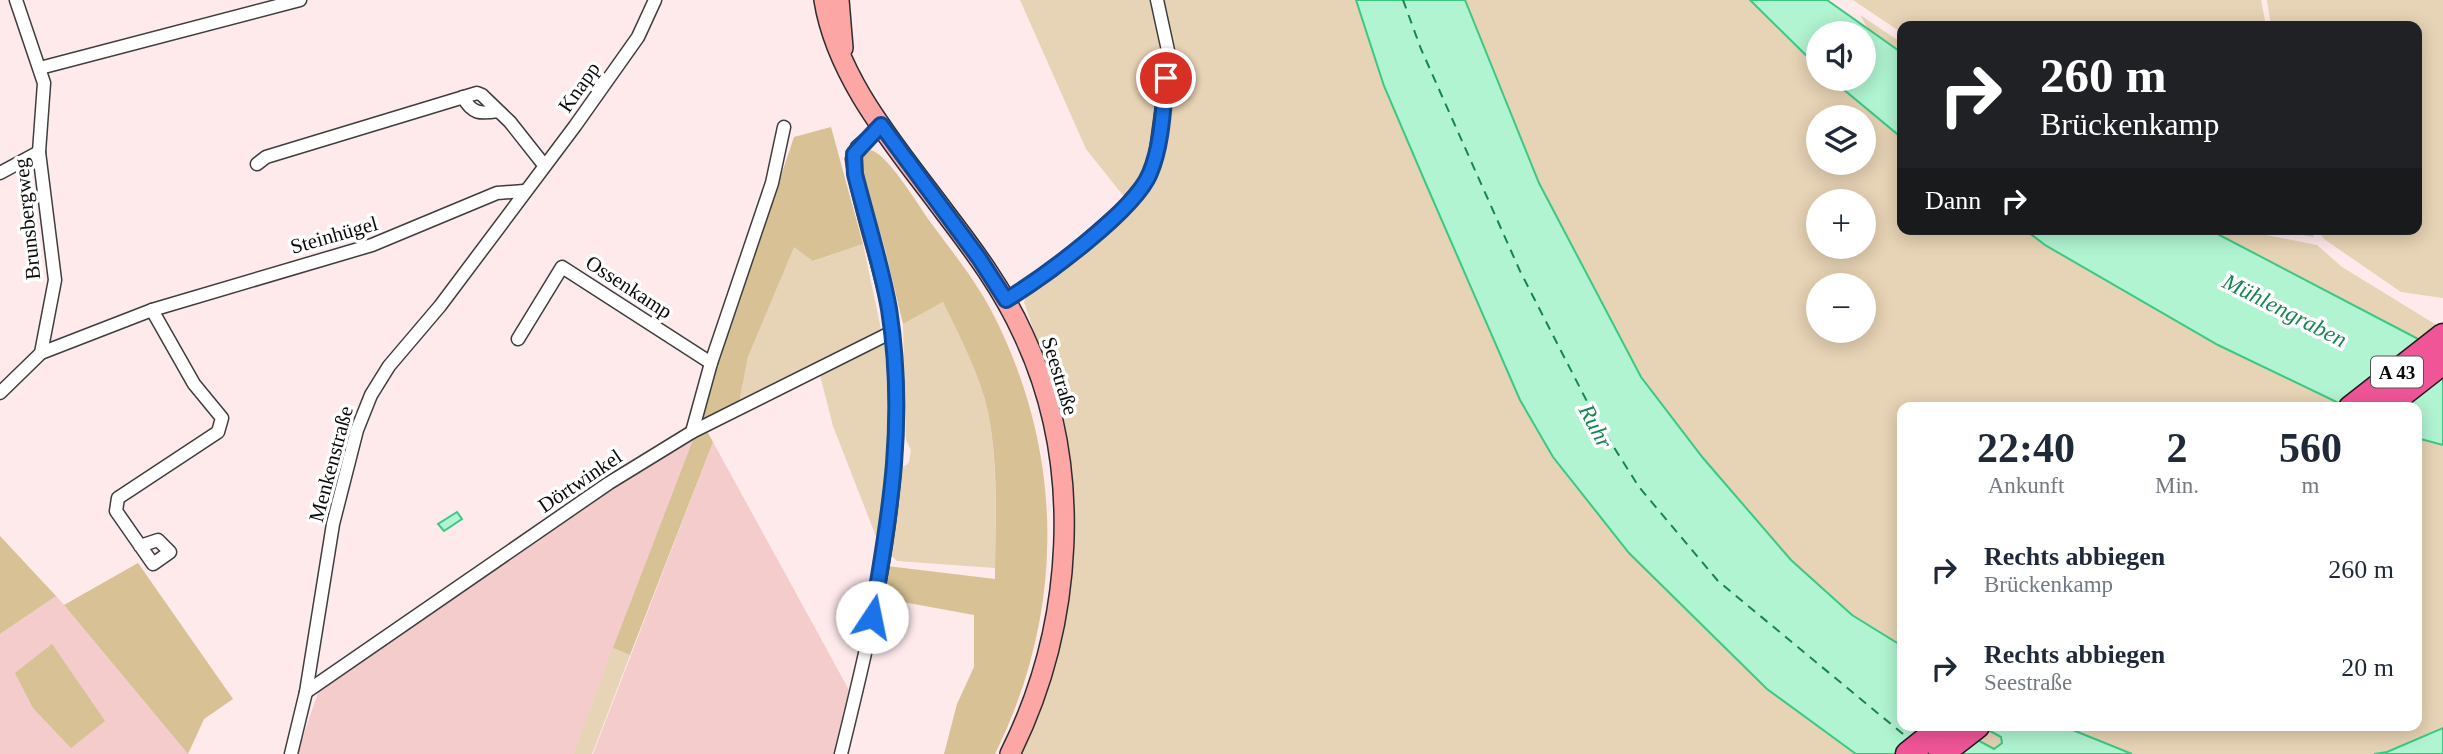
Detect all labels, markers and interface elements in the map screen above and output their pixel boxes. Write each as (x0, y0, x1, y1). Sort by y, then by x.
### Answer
map controls (1806, 21, 1876, 343)
button: sound (1806, 21, 1876, 91)
pin (1136, 48, 1196, 108)
text: 260 m (2040, 48, 2167, 103)
icon: right (1925, 49, 2016, 140)
street label: Knapp (553, 57, 605, 117)
icon: arrive (1147, 59, 1185, 97)
button: layers (1806, 105, 1876, 175)
text: Brückenkamp (2040, 106, 2220, 142)
street label: Brunsbergweg (9, 157, 45, 281)
icon: right (1995, 182, 2033, 220)
text: Dann (1925, 186, 1981, 215)
button: + (1806, 189, 1876, 259)
street label: Steinhügel (288, 211, 381, 259)
street label: Ossenkamp (581, 250, 677, 324)
water label: Mühlengraben (2218, 268, 2351, 352)
button: − (1806, 273, 1876, 343)
street label: Seestraße (1037, 334, 1083, 418)
road number: A 43 (2371, 356, 2423, 388)
water label: Ruhr (1573, 399, 1618, 453)
street label: Menkenstraße (304, 403, 358, 525)
text: 22:40 (1977, 425, 2075, 471)
text: 2 (2166, 425, 2187, 471)
text: 560 (2279, 425, 2342, 471)
street label: Dörtwinkel (534, 444, 626, 518)
text: Ankunft (1988, 473, 2064, 498)
text: Min. (2155, 473, 2199, 498)
text: m (2302, 473, 2319, 498)
text: Rechts abbiegen (1984, 542, 2165, 571)
icon: right (1925, 551, 1963, 589)
text: 260 m (2328, 555, 2394, 584)
text: Brückenkamp (1984, 572, 2113, 597)
position arrow (835, 580, 909, 654)
text: Rechts abbiegen (1984, 640, 2165, 669)
icon: right (1925, 649, 1963, 687)
text: 20 m (2341, 653, 2394, 682)
text: Seestraße (1984, 670, 2072, 695)

